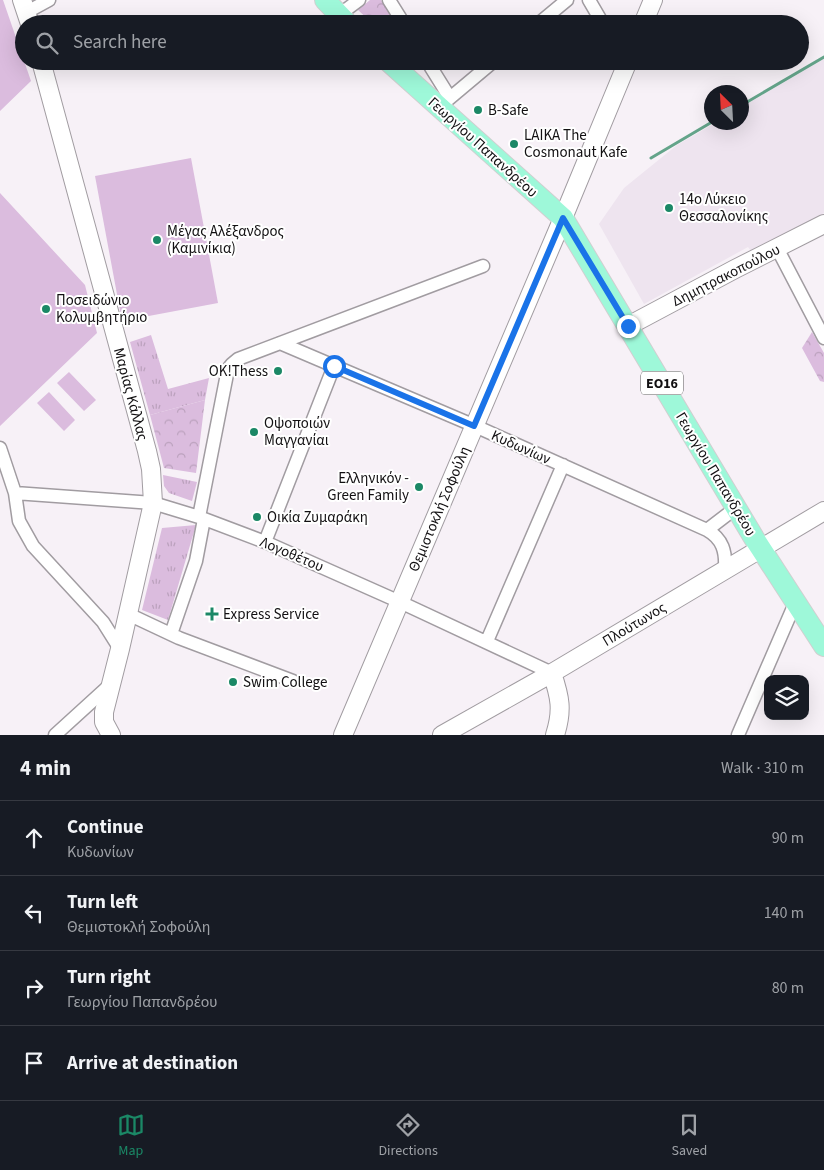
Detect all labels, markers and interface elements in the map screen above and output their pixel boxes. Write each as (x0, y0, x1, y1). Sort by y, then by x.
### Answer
search box (15, 15, 809, 70)
icon: search (33, 29, 61, 57)
text: Search here (73, 29, 167, 56)
north arrow (704, 85, 749, 130)
street label: Γεωργίου Παπανδρέου (423, 92, 542, 202)
place label: B-Safe (488, 100, 528, 121)
marker: B-Safe (472, 104, 484, 116)
place label: LAIKA The Cosmonaut Kafe (524, 125, 627, 163)
marker: LAIKA The Cosmonaut Kafe (508, 138, 520, 150)
place label: 14ο Λύκειο Θεσσαλονίκης (679, 189, 769, 227)
marker: 14ο Λύκειο Θεσσαλονίκης (663, 202, 675, 214)
place label: Μέγας Αλέξανδρος (Καμινίκια) (167, 221, 284, 259)
marker: Μέγας Αλέξανδρος (Καμινίκια) (151, 234, 163, 246)
street label: Δημητρακοπούλου (669, 239, 784, 312)
place label: Ποσειδώνιο Κολυμβητήριο (56, 290, 147, 328)
marker: Ποσειδώνιο Κολυμβητήριο (40, 303, 52, 315)
route end (617, 315, 640, 338)
street label: Μαρίας Κάλλας (108, 345, 153, 443)
route start (323, 355, 346, 378)
place label: OK!Thess (209, 361, 268, 382)
marker: OK!Thess (272, 365, 284, 377)
road number: ΕΟ16 (641, 372, 683, 394)
street label: Γεωργίου Παπανδρέου (670, 408, 761, 540)
place label: Οψοποιών Μαγγανίαι (264, 413, 330, 451)
street label: Κυδωνίων (488, 425, 554, 470)
marker: Οψοποιών Μαγγανίαι (248, 426, 260, 438)
street label: Θεμιστοκλή Σοφούλη (404, 443, 475, 575)
place label: Ελληνικόν - Green Family (327, 468, 409, 506)
marker: Ελληνικόν - Green Family (413, 481, 425, 493)
place label: Οικία Ζυμαράκη (267, 507, 368, 528)
marker: Οικία Ζυμαράκη (251, 511, 263, 523)
street label: Λογοθέτου (257, 532, 327, 577)
street label: Πλούτωνος (598, 597, 670, 652)
place label: Express Service (223, 604, 319, 625)
marker: Express Service (205, 607, 219, 621)
place label: Swim College (243, 672, 327, 693)
map controls (764, 675, 809, 720)
button: layers (764, 675, 809, 720)
marker: Swim College (227, 676, 239, 688)
text: 4 min (20, 753, 71, 783)
text: Walk · 310 m (721, 757, 804, 779)
text: Continue (67, 814, 144, 841)
icon: ahead (20, 824, 48, 852)
text: 90 m (772, 827, 804, 849)
text: Κυδωνίων (67, 841, 134, 863)
text: Turn left (67, 889, 138, 916)
icon: left (20, 899, 48, 927)
text: 140 m (764, 902, 804, 924)
text: Θεμιστοκλή Σοφούλη (67, 916, 210, 938)
text: Turn right (67, 964, 151, 991)
icon: right (20, 974, 48, 1002)
text: 80 m (772, 977, 804, 999)
text: Γεωργίου Παπανδρέου (67, 991, 218, 1013)
icon: arrive (20, 1049, 48, 1077)
text: Arrive at destination (67, 1050, 238, 1077)
tab: Map (117, 1111, 145, 1161)
tab: Directions (379, 1111, 438, 1161)
tab: Saved (671, 1111, 707, 1161)

